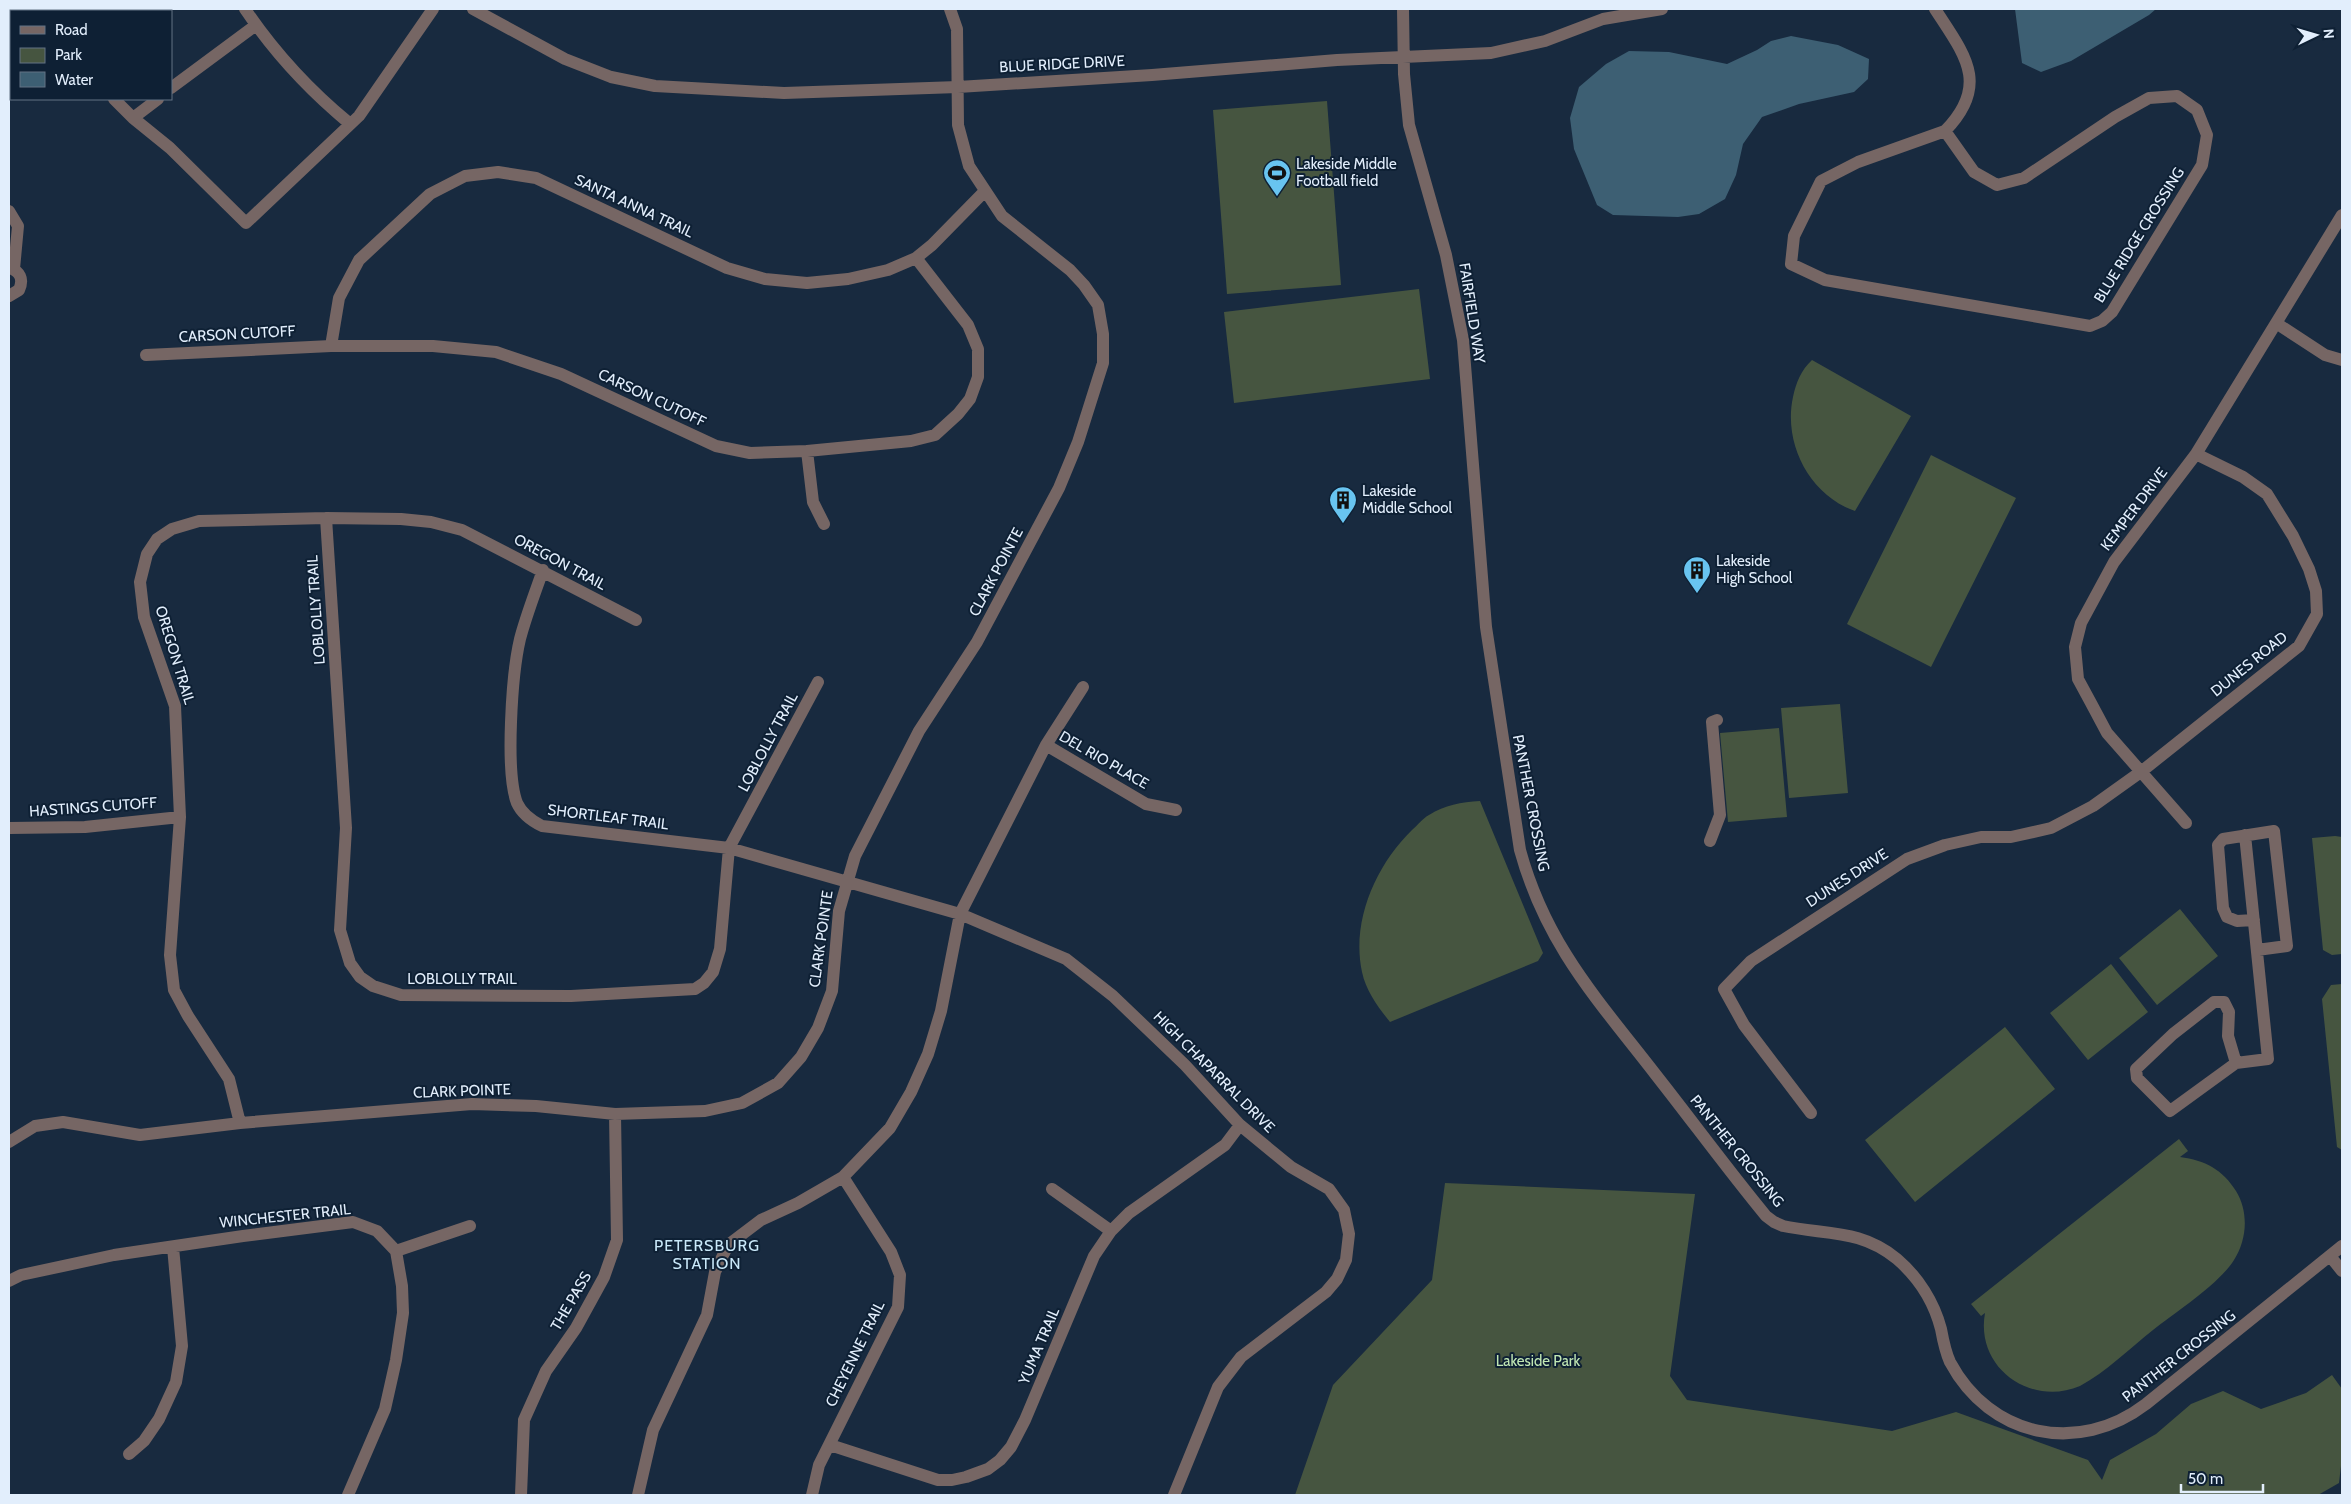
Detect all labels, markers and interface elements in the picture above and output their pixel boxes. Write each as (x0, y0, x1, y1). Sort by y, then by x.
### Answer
legend (10, 10, 172, 100)
north arrow (2291, 10, 2341, 60)
text: Road (55, 21, 88, 39)
text: N (2320, 28, 2338, 40)
text: Park (55, 46, 82, 64)
street label: BLUE RIDGE DRIVE (999, 52, 1125, 76)
text: Water (55, 71, 93, 89)
place label: Lakeside Middle Football field (1296, 155, 1397, 190)
sports icon: Lakeside Middle Football field (1262, 158, 1292, 197)
street label: BLUE RIDGE CROSSING (2090, 164, 2188, 306)
street label: SANTA ANNA TRAIL (572, 171, 697, 242)
street label: FAIRFIELD WAY (1455, 262, 1489, 365)
street label: CARSON CUTOFF (178, 322, 296, 346)
street label: CARSON CUTOFF (595, 365, 709, 431)
street label: KEMPER DRIVE (2097, 464, 2171, 554)
place label: Lakeside Middle School (1362, 482, 1453, 517)
building icon: Lakeside Middle School (1328, 485, 1358, 524)
street label: CLARK POINTE (965, 525, 1027, 619)
street label: OREGON TRAIL (511, 530, 610, 594)
place label: Lakeside High School (1716, 552, 1793, 587)
street label: LOBLOLLY TRAIL (303, 554, 329, 665)
building icon: Lakeside High School (1682, 555, 1712, 594)
street label: OREGON TRAIL (151, 604, 199, 707)
street label: DUNES ROAD (2207, 628, 2291, 700)
street label: LOBLOLLY TRAIL (734, 689, 802, 795)
street label: DEL RIO PLACE (1056, 727, 1152, 793)
street label: PANTHER CROSSING (1509, 733, 1553, 873)
street label: HASTINGS CUTOFF (28, 794, 158, 820)
street label: SHORTLEAF TRAIL (547, 801, 670, 833)
street label: DUNES DRIVE (1803, 845, 1891, 911)
street label: CLARK POINTE (805, 889, 837, 989)
street label: LOBLOLLY TRAIL (407, 970, 517, 988)
street label: HIGH CHAPARRAL DRIVE (1150, 1008, 1278, 1136)
street label: CLARK POINTE (413, 1080, 511, 1102)
street label: PANTHER CROSSING (1686, 1091, 1788, 1211)
street label: WINCHESTER TRAIL (219, 1200, 352, 1232)
district label: PETERSBURG STATION (654, 1236, 760, 1273)
street label: THE PASS (547, 1268, 595, 1334)
street label: CHEYENNE TRAIL (822, 1298, 889, 1410)
street label: YUMA TRAIL (1014, 1304, 1063, 1388)
street label: PANTHER CROSSING (2119, 1306, 2239, 1406)
park label: Lakeside Park (1496, 1352, 1581, 1370)
scale bar (2181, 1462, 2264, 1494)
text: 50 m (2188, 1470, 2223, 1488)

